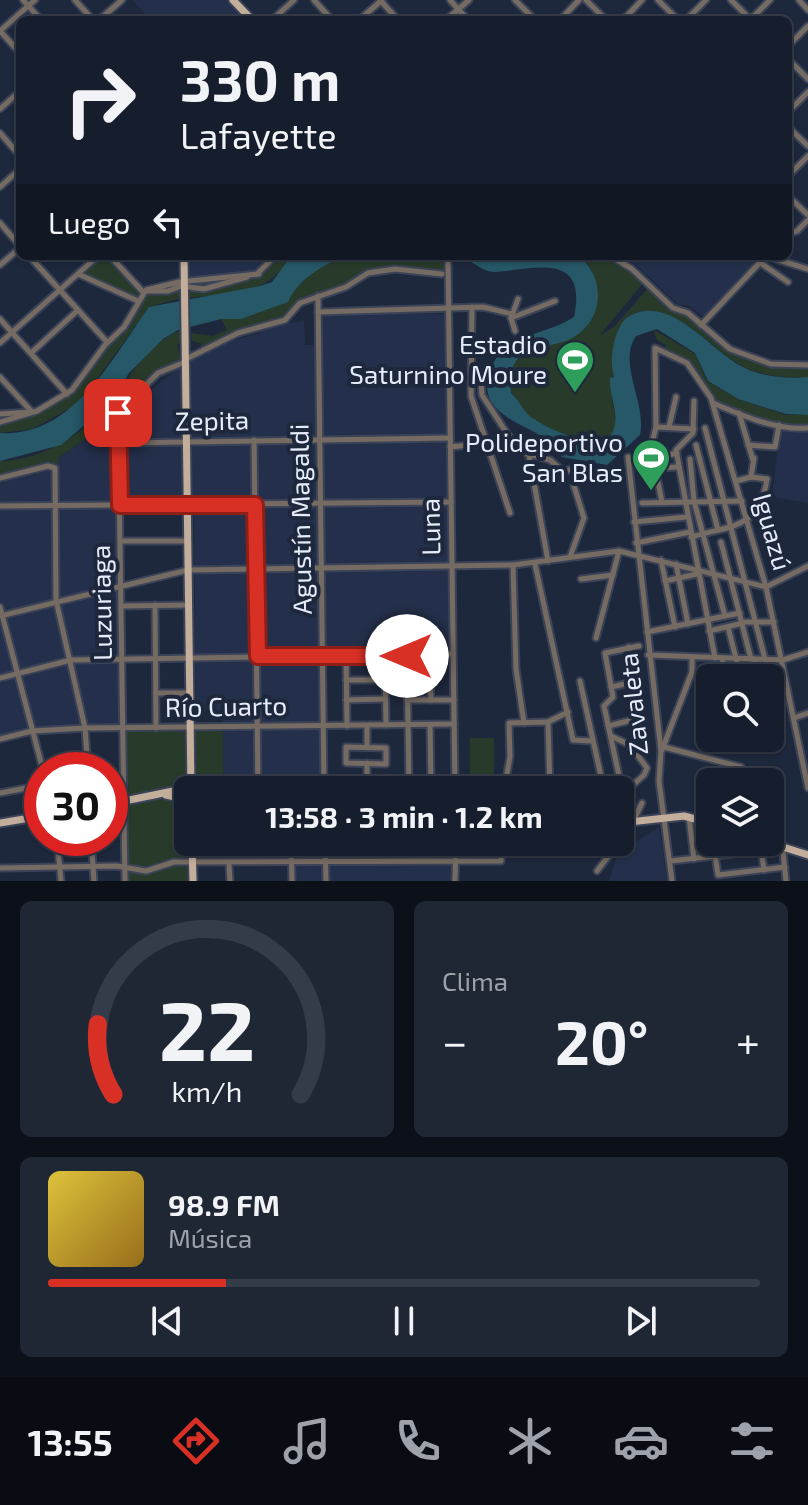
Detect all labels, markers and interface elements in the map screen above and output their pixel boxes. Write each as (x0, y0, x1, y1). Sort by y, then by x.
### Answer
text: 330 m (180, 45, 340, 112)
icon: right (48, 48, 152, 152)
text: Lafayette (180, 113, 337, 156)
icon: left (146, 200, 190, 244)
text: Luego (48, 204, 130, 240)
place label: Estadio Saturnino Moure (349, 328, 547, 389)
sports icon: Estadio Saturnino Moure (554, 339, 596, 394)
pin (84, 379, 152, 447)
icon: arrive (96, 391, 140, 435)
street label: Zepita (175, 403, 249, 436)
street label: Agustín Magaldi (282, 423, 317, 615)
place label: Polideportivo San Blas (465, 426, 623, 487)
sports icon: Polideportivo San Blas (630, 437, 672, 492)
street label: Iguazú (748, 490, 799, 574)
street label: Luna (414, 498, 446, 556)
street label: Luzuriaga (84, 545, 117, 661)
position arrow (365, 614, 449, 698)
street label: Zavaleta (612, 651, 653, 757)
map controls (696, 664, 784, 856)
button: search (696, 664, 784, 752)
street label: Río Cuarto (165, 689, 287, 722)
speed limit sign: 30 (24, 752, 128, 856)
button: layers (696, 768, 784, 856)
text: 13:58 · 3 min · 1.2 km (265, 798, 543, 834)
text: Clima (442, 965, 508, 996)
text: 22 (159, 978, 255, 1078)
text: 20° (555, 1005, 648, 1077)
text: − (442, 1014, 468, 1067)
text: + (736, 1014, 760, 1067)
text: km/h (172, 1073, 242, 1108)
text: 98.9 FM (168, 1186, 280, 1222)
text: Música (168, 1222, 252, 1253)
icon: previous (145, 1299, 189, 1343)
icon: pause (382, 1299, 426, 1343)
icon: next (619, 1299, 663, 1343)
icon: directions (168, 1413, 224, 1469)
icon: music (279, 1413, 335, 1469)
icon: phone (390, 1413, 446, 1469)
icon: climate (502, 1413, 558, 1469)
icon: car (613, 1413, 669, 1469)
icon: filters (724, 1413, 780, 1469)
text: 13:55 (28, 1420, 113, 1463)

